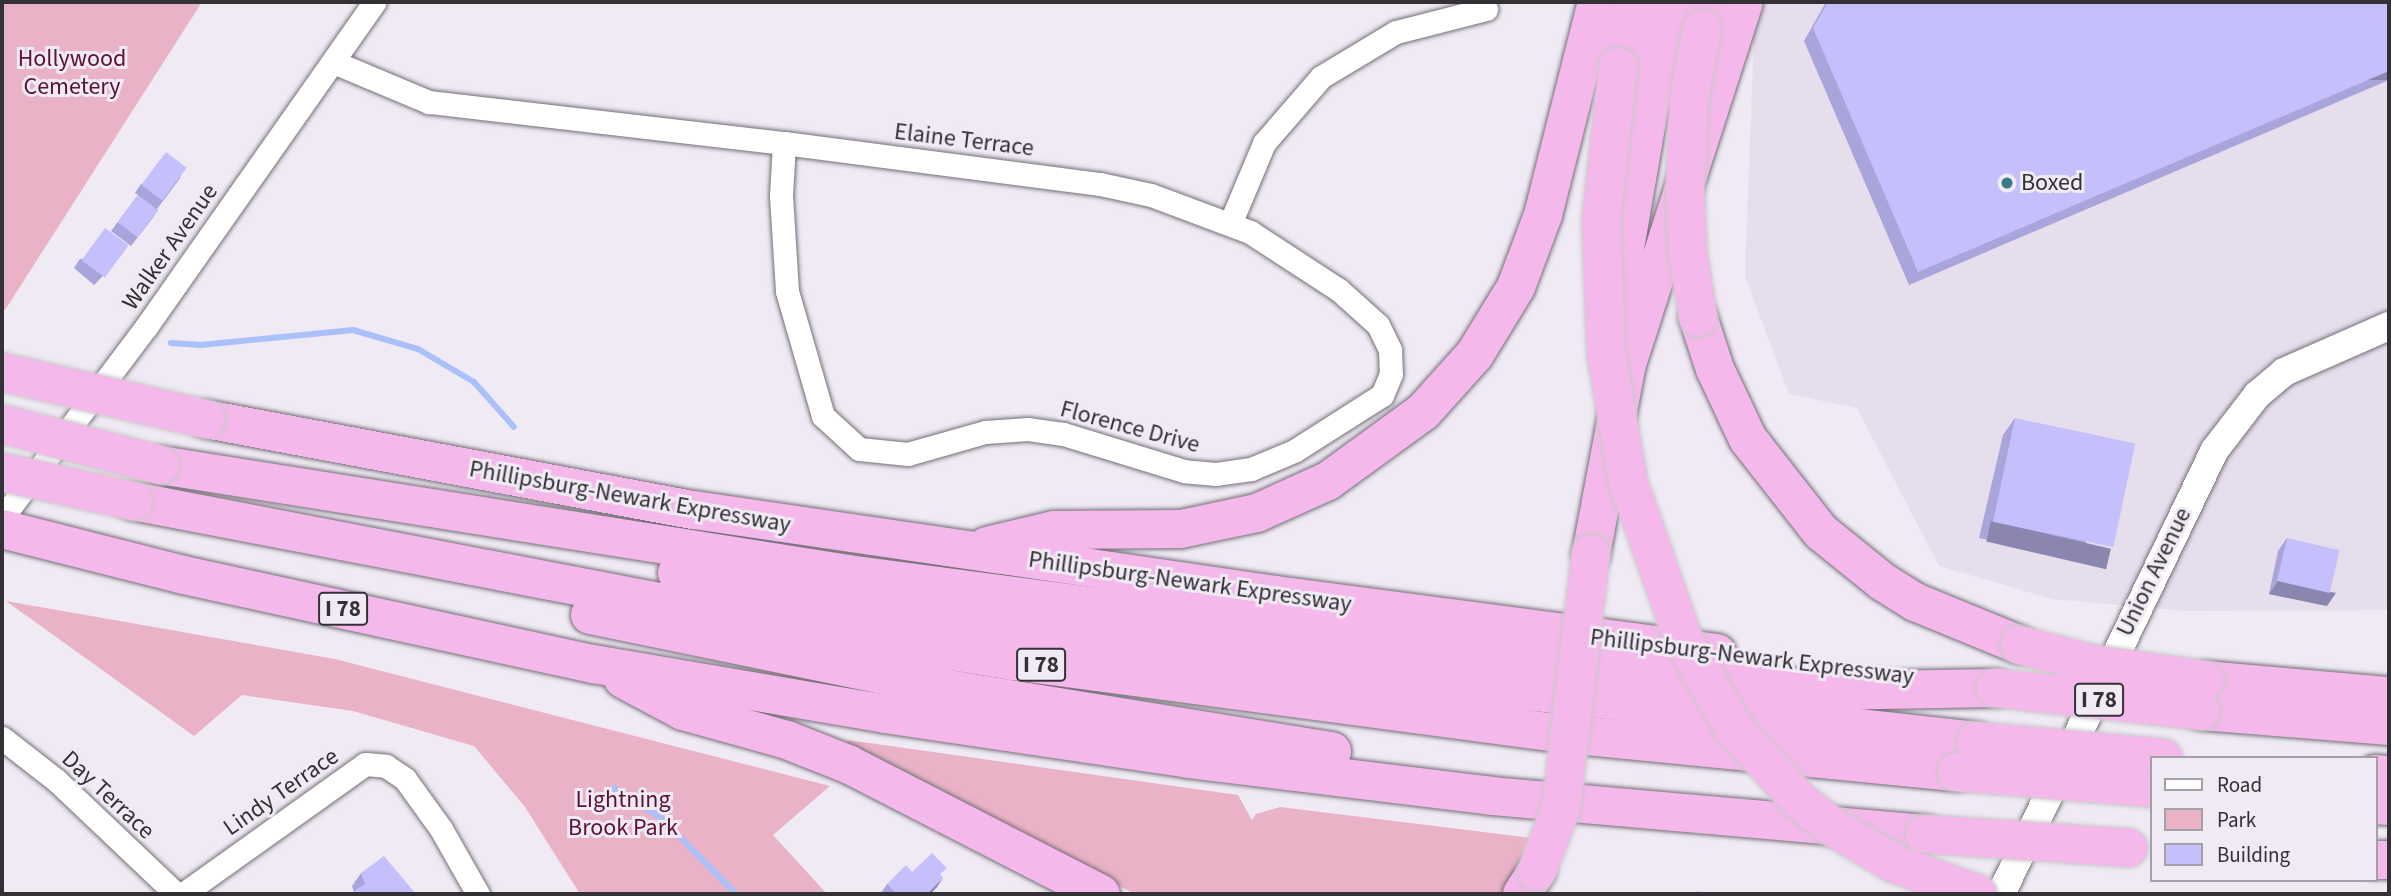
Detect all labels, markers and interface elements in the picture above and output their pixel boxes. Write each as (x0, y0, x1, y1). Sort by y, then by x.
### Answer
park label: Hollywood Cemetery (18, 45, 126, 101)
street label: Elaine Terrace (893, 117, 1035, 163)
place label: Boxed (2021, 169, 2083, 197)
marker: Boxed (1999, 175, 2015, 191)
street label: Walker Avenue (116, 178, 224, 316)
street label: Florence Drive (1057, 395, 1203, 459)
street label: Phillipsburg-Newark Expressway (467, 455, 793, 539)
street label: Union Avenue (2110, 503, 2198, 641)
street label: Phillipsburg-Newark Expressway (1027, 545, 1353, 619)
road number: I 78 (317, 590, 369, 628)
street label: Phillipsburg-Newark Expressway (1588, 623, 1916, 691)
road number: I 78 (1015, 646, 1067, 684)
road number: I 78 (2073, 680, 2125, 720)
street label: Lindy Terrace (218, 742, 344, 842)
street label: Day Terrace (56, 745, 160, 845)
legend (2150, 756, 2377, 882)
text: Road (2217, 770, 2262, 800)
park label: Lightning Brook Park (568, 786, 678, 842)
text: Park (2217, 805, 2256, 835)
text: Building (2217, 840, 2290, 870)

